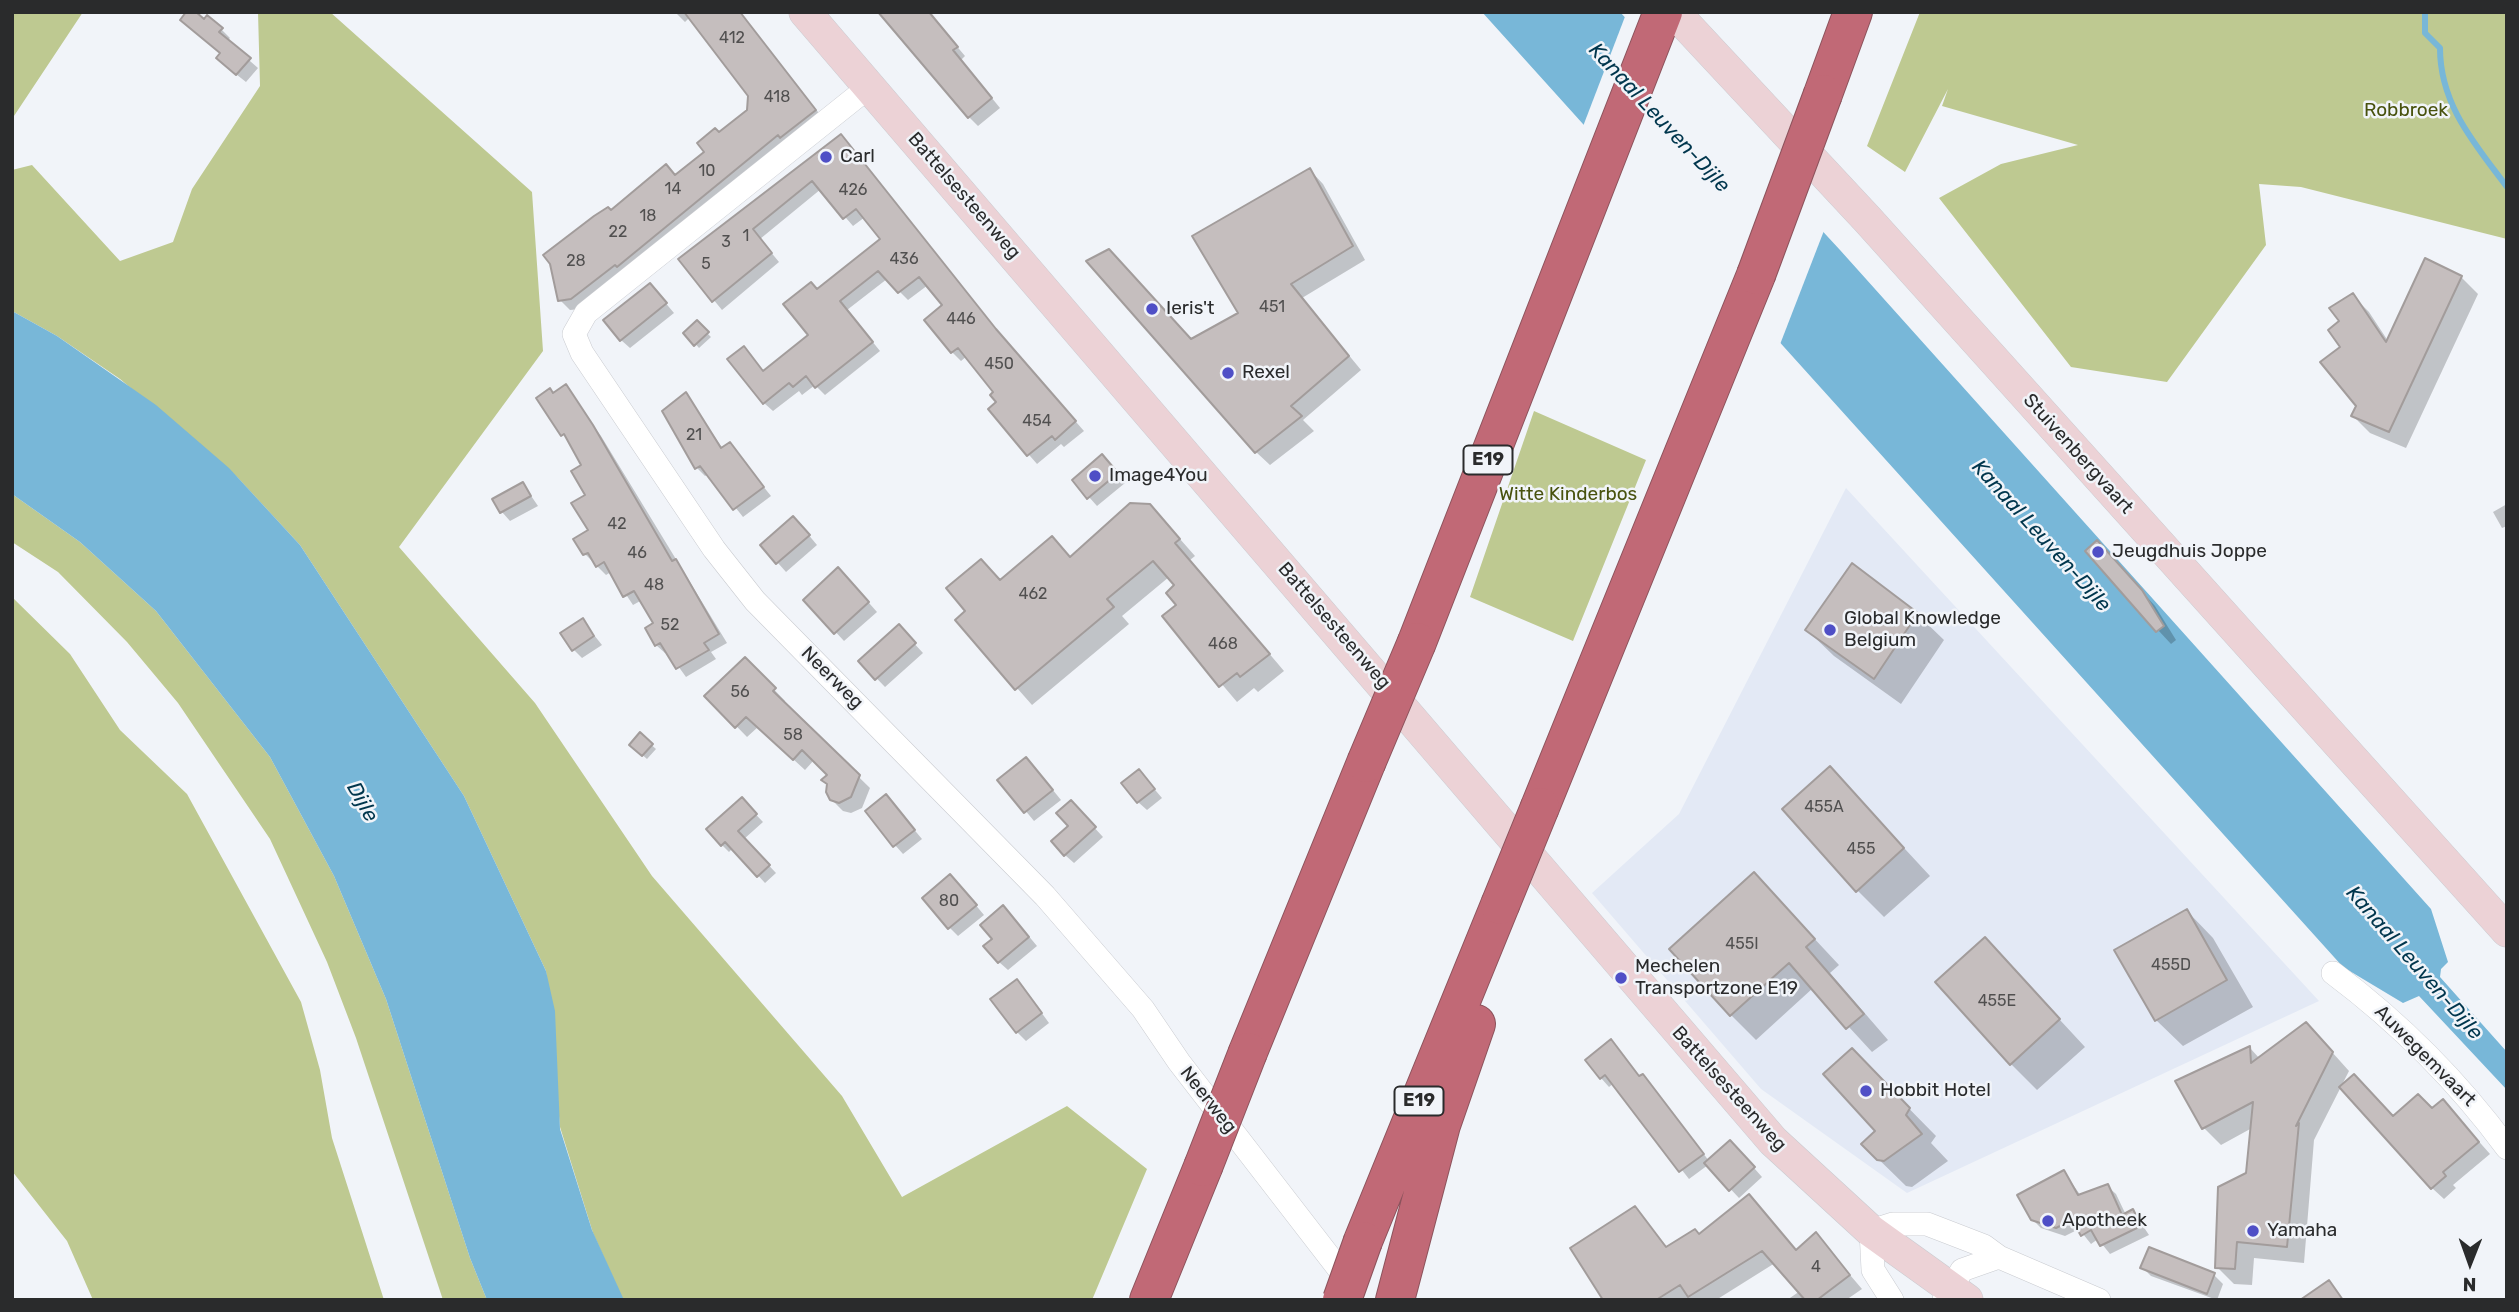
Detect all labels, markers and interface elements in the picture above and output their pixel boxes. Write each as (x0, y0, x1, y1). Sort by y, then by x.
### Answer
house number: 412 (719, 28, 745, 48)
water label: Kanaal Leuven-Dijle (1583, 38, 1735, 198)
house number: 418 (764, 87, 790, 107)
park label: Robbroek (2364, 100, 2448, 122)
street label: Battelsesteenweg (903, 128, 1025, 264)
place label: Carl (840, 146, 875, 168)
marker: Carl (818, 149, 834, 165)
house number: 10 (698, 161, 716, 181)
house number: 14 (665, 179, 681, 199)
house number: 426 (839, 180, 867, 200)
house number: 18 (639, 206, 657, 226)
house number: 22 (609, 222, 627, 242)
house number: 1 (743, 226, 749, 246)
house number: 3 (721, 232, 731, 252)
house number: 436 (889, 249, 919, 269)
house number: 28 (566, 251, 586, 271)
house number: 5 (701, 254, 711, 274)
house number: 451 (1259, 297, 1285, 317)
place label: Ieris't (1166, 298, 1214, 320)
marker: Ieris't (1144, 301, 1160, 317)
house number: 446 (946, 309, 976, 329)
house number: 450 (984, 354, 1014, 374)
place label: Rexel (1242, 362, 1290, 384)
marker: Rexel (1220, 365, 1236, 381)
street label: Stuivenbergvaart (2018, 389, 2138, 519)
house number: 454 (1022, 411, 1052, 431)
house number: 21 (686, 425, 702, 445)
road number: E19 (1464, 446, 1512, 474)
water label: Kanaal Leuven-Dijle (1966, 455, 2116, 617)
place label: Image4You (1109, 465, 1208, 487)
marker: Image4You (1087, 468, 1103, 484)
park label: Witte Kinderbos (1499, 484, 1637, 506)
house number: 42 (607, 514, 627, 534)
place label: Jeugdhuis Joppe (2112, 541, 2267, 563)
house number: 46 (627, 543, 647, 563)
marker: Jeugdhuis Joppe (2090, 544, 2106, 560)
street label: Battelsesteenweg (1273, 558, 1395, 694)
house number: 48 (644, 575, 664, 595)
house number: 462 (1019, 584, 1047, 604)
place label: Global Knowledge Belgium (1844, 608, 2001, 652)
house number: 52 (661, 615, 679, 635)
marker: Global Knowledge Belgium (1822, 622, 1838, 638)
house number: 468 (1208, 634, 1238, 654)
street label: Neerweg (796, 642, 868, 714)
house number: 56 (730, 682, 750, 702)
house number: 58 (783, 725, 803, 745)
water label: Dijle (341, 778, 383, 826)
house number: 455A (1804, 797, 1844, 817)
house number: 455 (1847, 839, 1875, 859)
water label: Kanaal Leuven-Dijle (2340, 881, 2488, 1045)
house number: 80 (939, 891, 959, 911)
house number: 455I (1725, 934, 1759, 954)
house number: 455D (2151, 955, 2191, 975)
place label: Mechelen Transportzone E19 (1635, 956, 1798, 1000)
marker: Mechelen Transportzone E19 (1613, 970, 1629, 986)
house number: 455E (1978, 991, 2016, 1011)
street label: Auwegemvaart (2370, 1001, 2480, 1111)
street label: Battelsesteenweg (1667, 1022, 1791, 1156)
street label: Neerweg (1175, 1062, 1241, 1138)
place label: Hobbit Hotel (1880, 1080, 1991, 1102)
marker: Hobbit Hotel (1858, 1083, 1874, 1099)
road number: E19 (1394, 1086, 1444, 1116)
place label: Apotheek (2062, 1210, 2147, 1232)
marker: Apotheek (2040, 1213, 2056, 1229)
place label: Yamaha (2267, 1220, 2337, 1242)
marker: Yamaha (2245, 1223, 2261, 1239)
north arrow (2435, 1228, 2505, 1298)
house number: 4 (1811, 1257, 1821, 1277)
text: N (2463, 1273, 2477, 1296)

